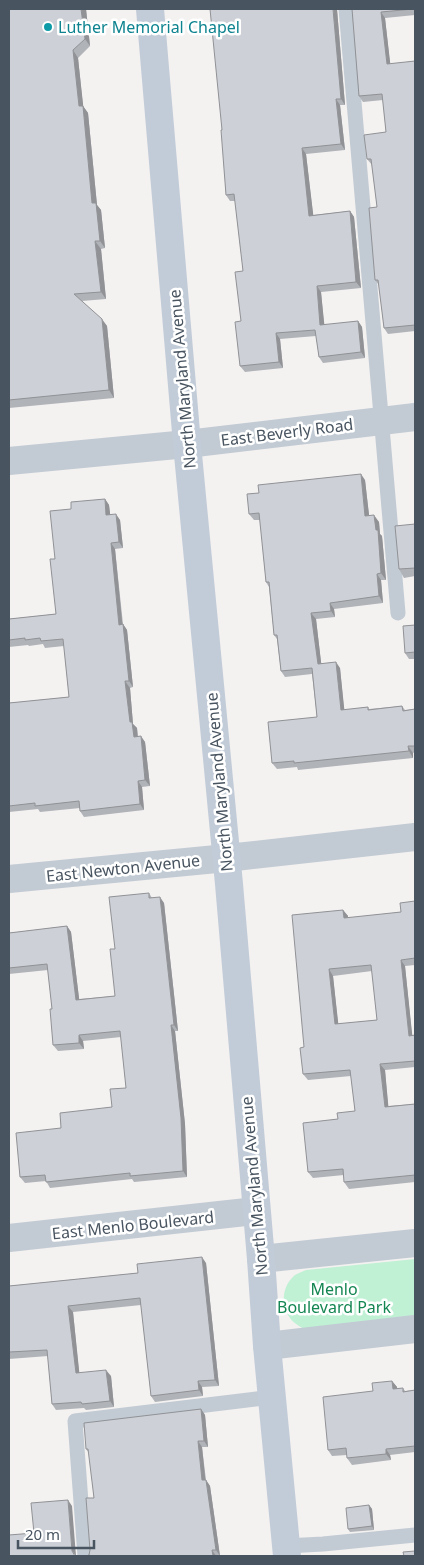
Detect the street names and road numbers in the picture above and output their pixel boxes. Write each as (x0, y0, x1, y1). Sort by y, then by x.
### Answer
street label: North Maryland Avenue (163, 289, 201, 469)
street label: East Beverly Road (220, 413, 354, 451)
street label: North Maryland Avenue (200, 692, 238, 872)
street label: East Newton Avenue (45, 849, 201, 887)
street label: North Maryland Avenue (235, 1096, 273, 1276)
street label: East Menlo Boulevard (51, 1206, 215, 1244)

